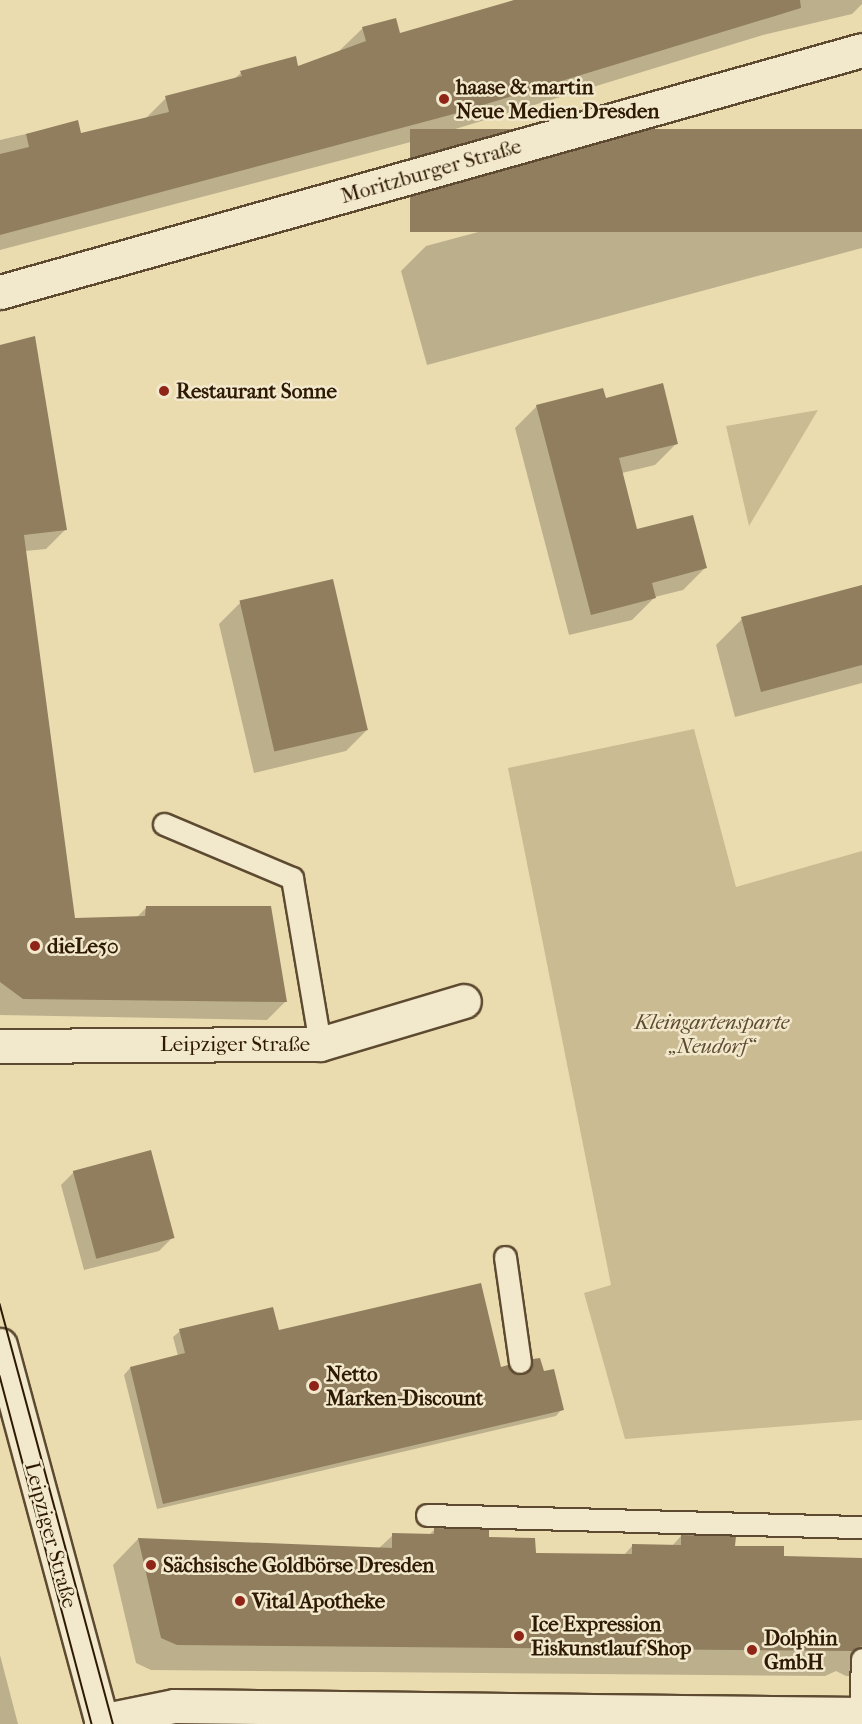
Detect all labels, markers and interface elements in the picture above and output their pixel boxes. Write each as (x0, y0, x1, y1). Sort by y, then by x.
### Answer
place label: haase & martin Neue Medien Dresden (456, 74, 659, 124)
marker: haase & martin Neue Medien Dresden (437, 92, 451, 106)
street label: Moritzburger Straße (338, 133, 524, 209)
place label: Restaurant Sonne (176, 378, 337, 404)
marker: Restaurant Sonne (157, 384, 171, 398)
place label: dieLe50 (47, 933, 118, 959)
marker: dieLe50 (28, 939, 42, 953)
park label: Kleingartensparte „Neudorf“ (635, 1009, 789, 1059)
street label: Leipziger Straße (160, 1031, 310, 1057)
place label: Netto Marken-Discount (326, 1361, 483, 1411)
marker: Netto Marken-Discount (307, 1379, 321, 1393)
street label: Leipziger Straße (19, 1459, 83, 1611)
place label: Sächsische Goldbörse Dresden (163, 1552, 434, 1578)
marker: Sächsische Goldbörse Dresden (144, 1558, 158, 1572)
place label: Vital Apotheke (252, 1588, 385, 1614)
marker: Vital Apotheke (233, 1594, 247, 1608)
place label: Ice Expression Eiskunstlauf Shop (531, 1611, 691, 1661)
place label: Dolphin GmbH (764, 1625, 838, 1675)
marker: Ice Expression Eiskunstlauf Shop (512, 1629, 526, 1643)
marker: Dolphin GmbH (745, 1643, 759, 1657)

